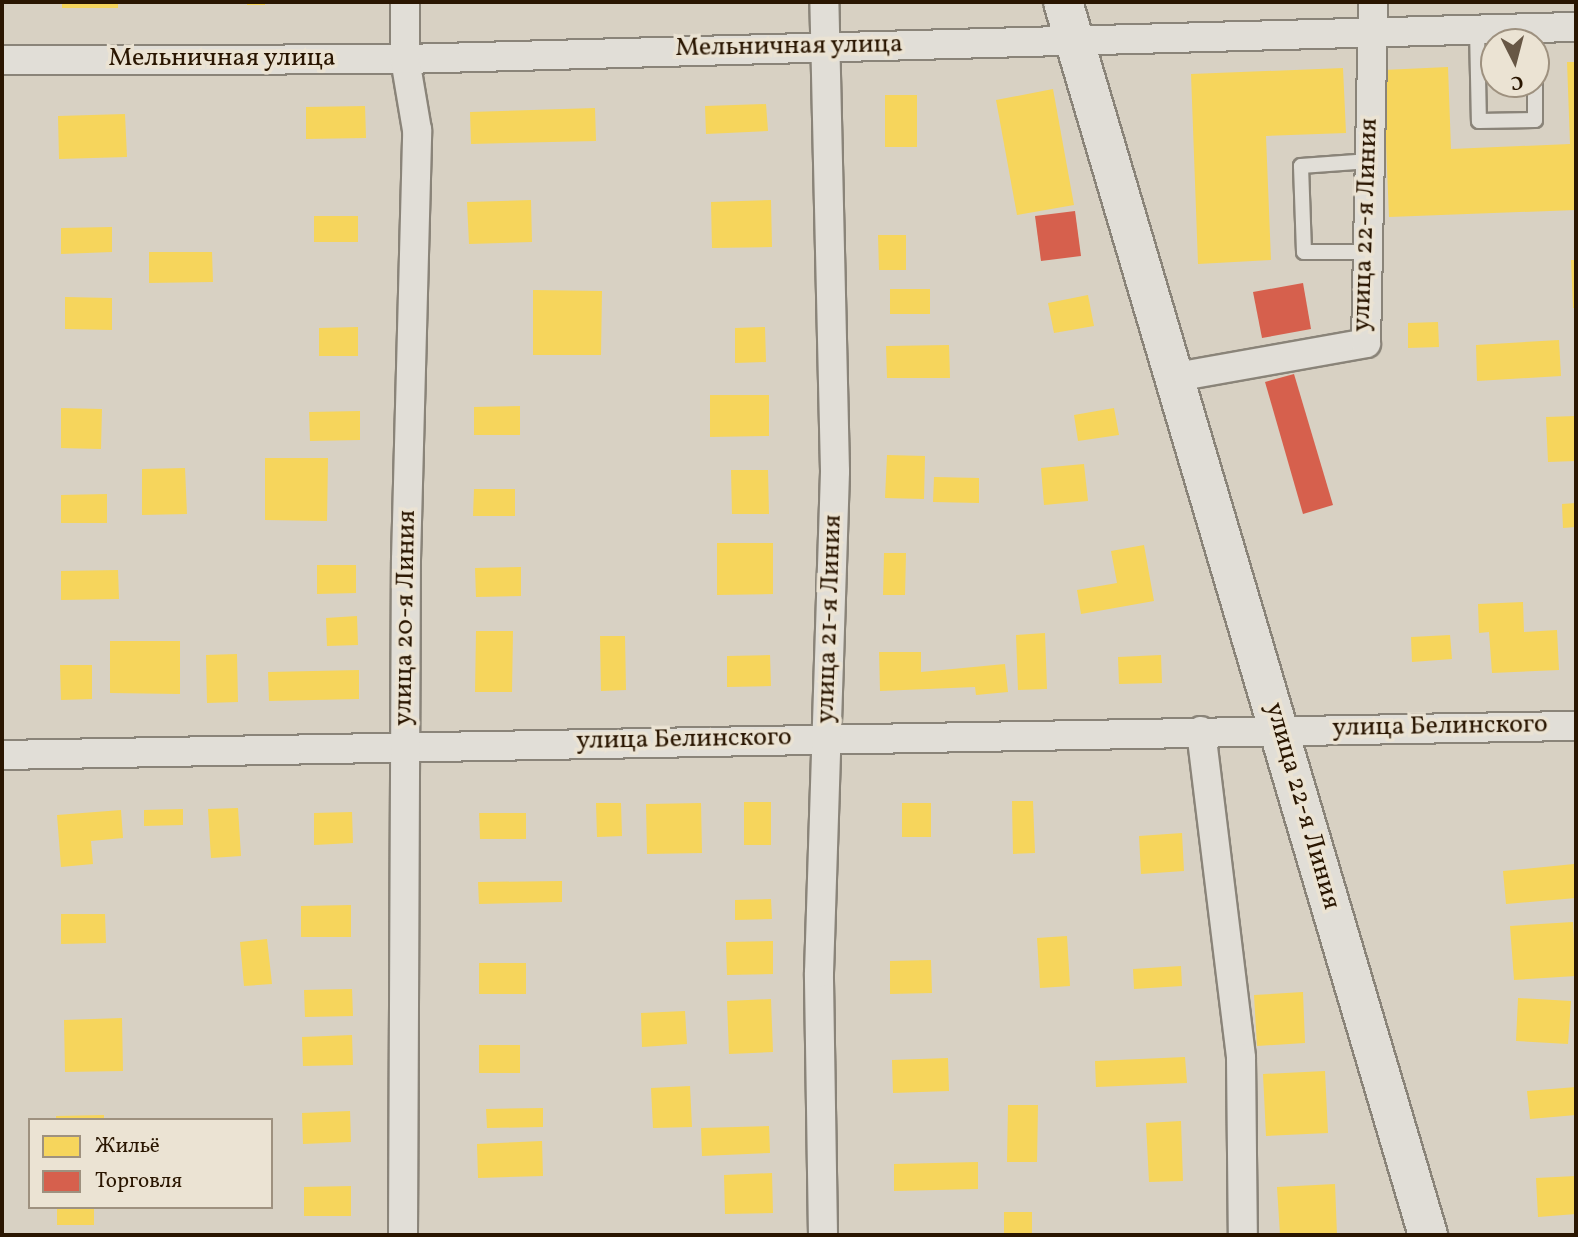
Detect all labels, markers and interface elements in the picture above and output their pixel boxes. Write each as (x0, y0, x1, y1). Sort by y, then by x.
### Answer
north arrow (1480, 28, 1550, 98)
street label: Мельничная улица (675, 29, 903, 65)
street label: Мельничная улица (108, 43, 336, 75)
text: С (1510, 68, 1524, 95)
street label: улица 22-я Линия (1347, 118, 1385, 332)
street label: улица 20-я Линия (389, 510, 423, 726)
street label: улица 21-я Линия (811, 514, 849, 724)
street label: улица 22-я Линия (1258, 699, 1346, 913)
street label: улица Белинского (1332, 710, 1548, 744)
street label: улица Белинского (576, 723, 792, 757)
legend (28, 1118, 273, 1209)
text: Жильё (95, 1132, 160, 1161)
text: Торговля (95, 1167, 182, 1196)

